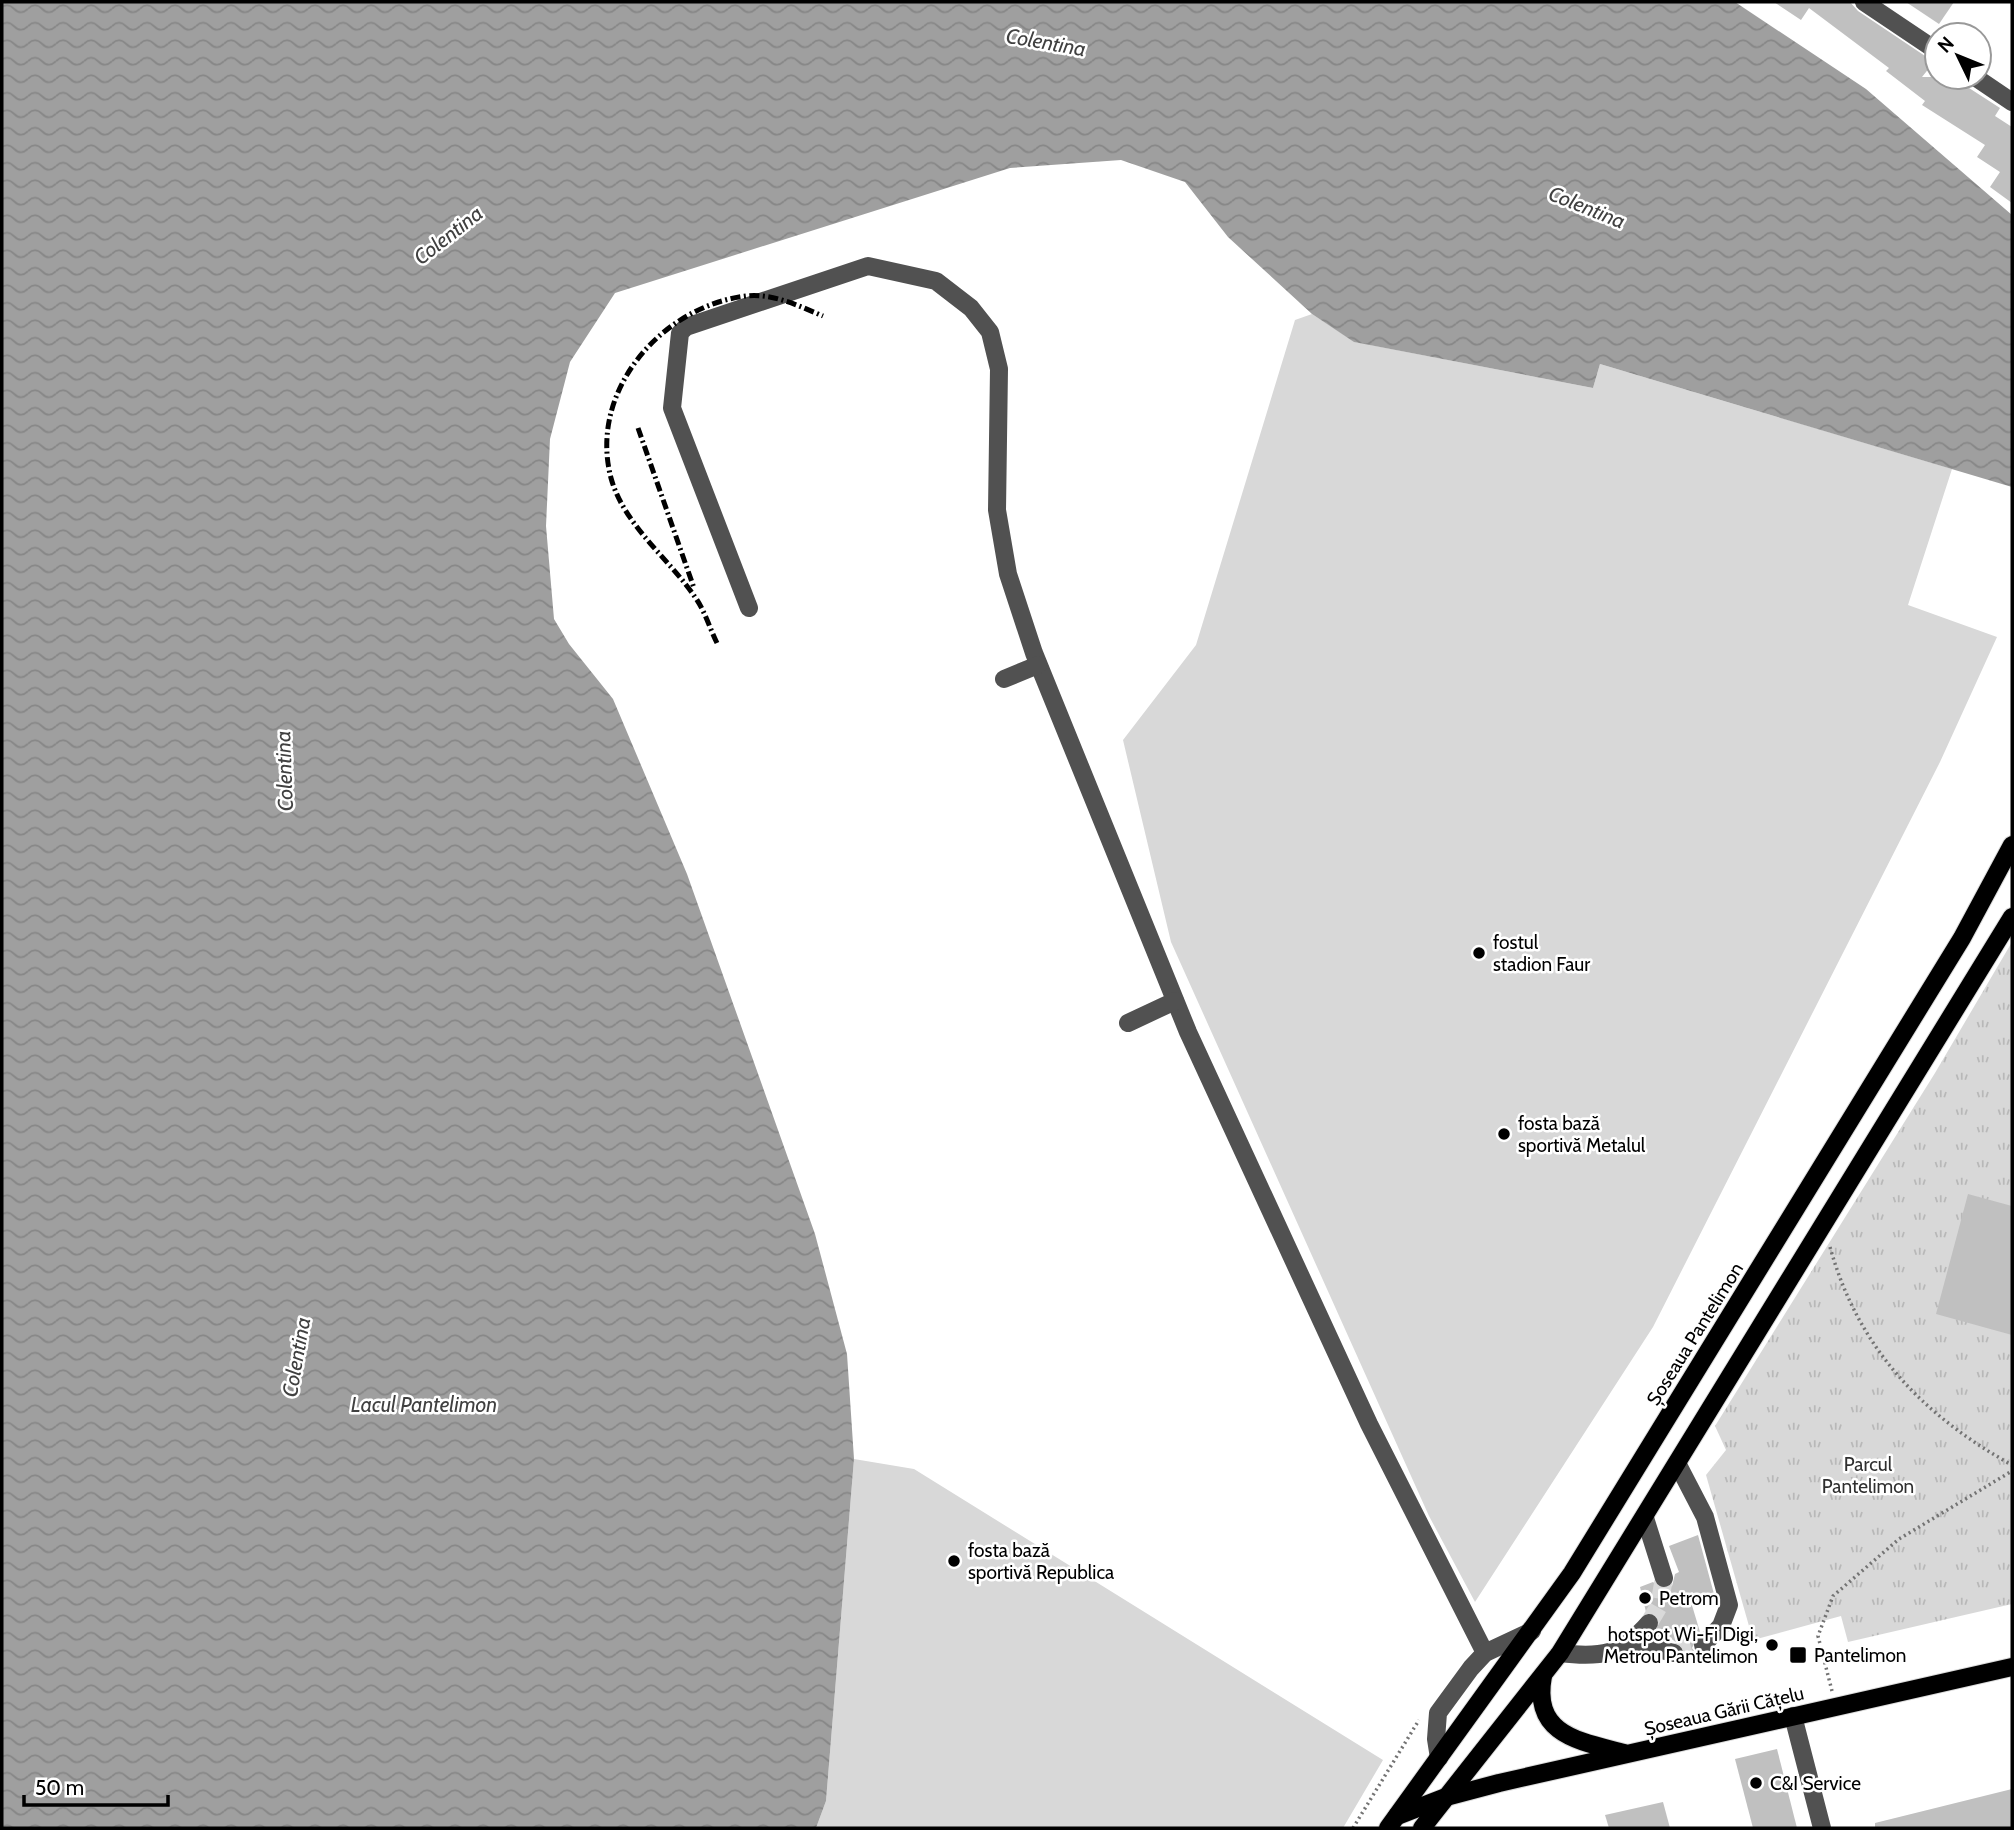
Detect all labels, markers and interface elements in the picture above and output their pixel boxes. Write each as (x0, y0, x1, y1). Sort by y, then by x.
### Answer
north arrow (1923, 21, 1993, 91)
water label: Colentina (1004, 23, 1088, 61)
text: N (1933, 32, 1959, 58)
water label: Colentina (1545, 180, 1629, 234)
water label: Colentina (409, 200, 487, 270)
water label: Colentina (270, 730, 298, 812)
place label: fostul stadion Faur (1493, 931, 1590, 976)
marker: fostul stadion Faur (1471, 945, 1487, 961)
place label: fosta bază sportivă Metalul (1518, 1112, 1646, 1157)
marker: fosta bază sportivă Metalul (1496, 1126, 1512, 1142)
street label: Șoseaua Pantelimon (1642, 1258, 1749, 1410)
water label: Colentina (277, 1315, 315, 1399)
water label: Lacul Pantelimon (351, 1392, 497, 1417)
park label: Parcul Pantelimon (1822, 1453, 1914, 1498)
place label: fosta bază sportivă Republica (968, 1539, 1114, 1584)
marker: fosta bază sportivă Republica (946, 1553, 962, 1569)
place label: Petrom (1659, 1587, 1719, 1610)
marker: Petrom (1637, 1590, 1653, 1606)
place label: hotspot Wi-Fi Digi, Metrou Pantelimon (1604, 1623, 1758, 1668)
marker: hotspot Wi-Fi Digi, Metrou Pantelimon (1764, 1637, 1780, 1653)
place label: Pantelimon (1814, 1644, 1907, 1667)
marker: Pantelimon (1788, 1645, 1808, 1665)
street label: Șoseaua Gării Cățelu (1642, 1681, 1806, 1742)
scale bar (24, 1764, 168, 1808)
place label: C&I Service (1770, 1772, 1861, 1795)
text: 50 m (35, 1775, 84, 1800)
marker: C&I Service (1748, 1775, 1764, 1791)

